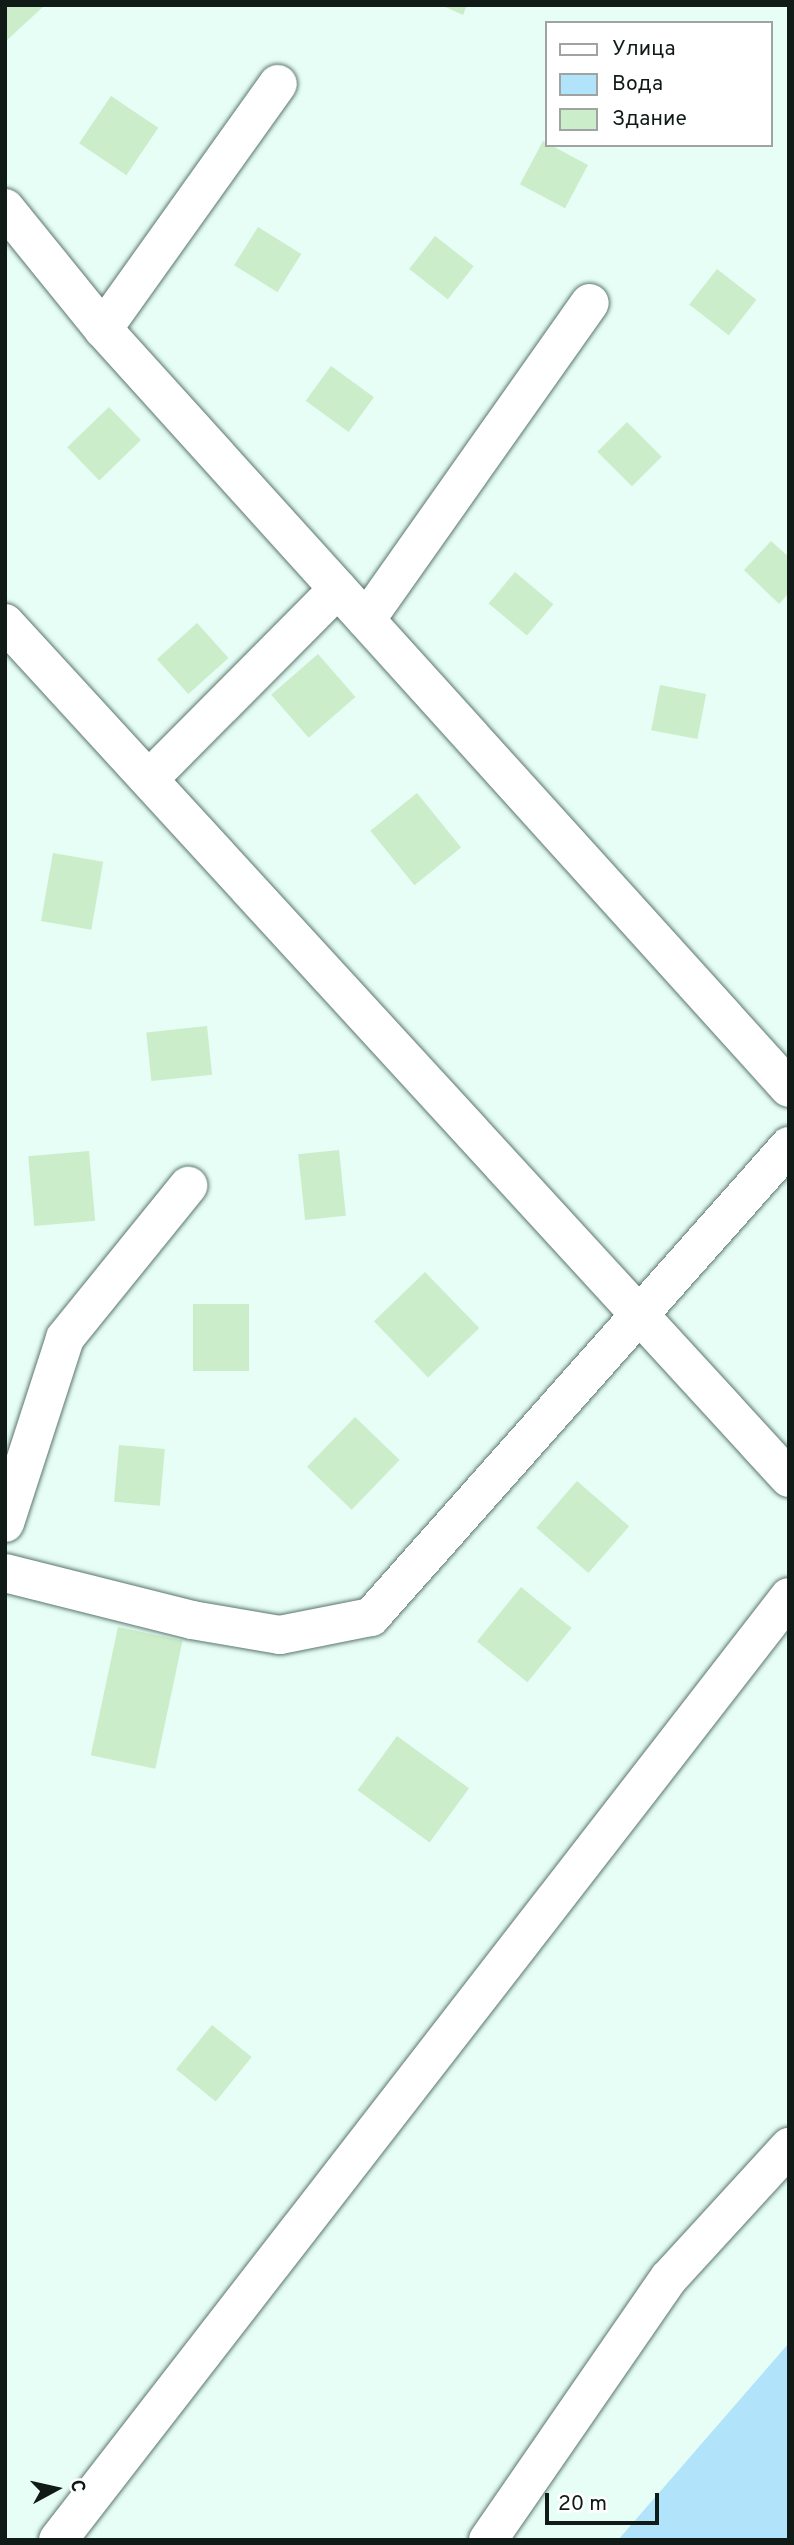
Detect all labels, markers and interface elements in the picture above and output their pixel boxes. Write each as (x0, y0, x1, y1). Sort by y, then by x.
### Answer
legend (546, 21, 773, 147)
text: Улица (612, 36, 676, 63)
text: Вода (612, 71, 663, 98)
text: Здание (612, 106, 687, 133)
north arrow (21, 2454, 91, 2524)
text: С (64, 2478, 90, 2494)
scale bar (549, 2478, 663, 2522)
text: 20 m (558, 2491, 607, 2518)

